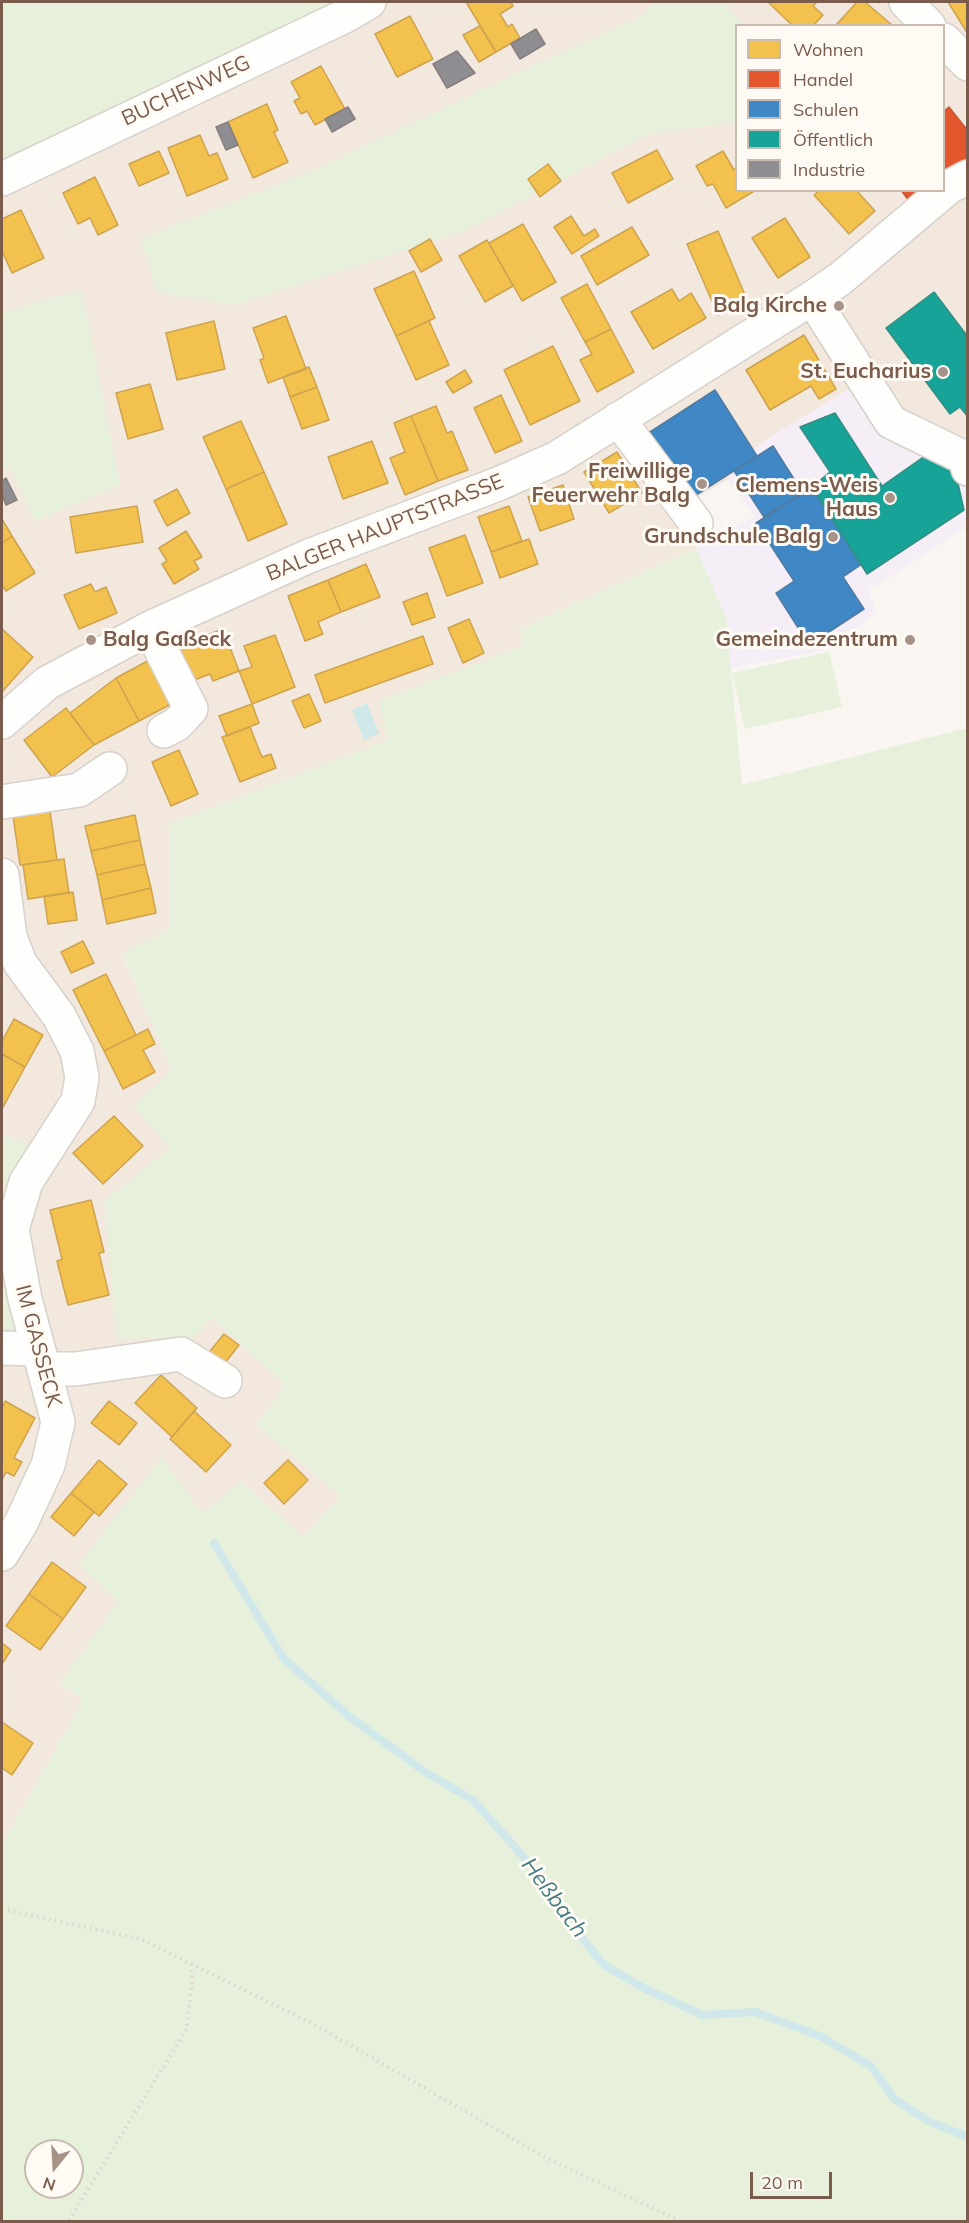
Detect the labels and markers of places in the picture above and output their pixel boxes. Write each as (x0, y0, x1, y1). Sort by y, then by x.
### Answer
place label: Balg Kirche (713, 293, 827, 319)
marker: Balg Kirche (832, 299, 846, 313)
place label: St. Eucharius (800, 359, 931, 385)
marker: St. Eucharius (936, 365, 950, 379)
place label: Freiwillige Feuerwehr Balg (531, 459, 690, 509)
place label: Clemens-Weis Haus (735, 473, 878, 523)
marker: Freiwillige Feuerwehr Balg (695, 477, 709, 491)
marker: Clemens-Weis Haus (883, 491, 897, 505)
place label: Grundschule Balg (644, 524, 821, 550)
marker: Grundschule Balg (826, 530, 840, 544)
place label: Balg Gaßeck (103, 627, 231, 653)
place label: Gemeindezentrum (715, 627, 898, 653)
marker: Balg Gaßeck (84, 633, 98, 647)
marker: Gemeindezentrum (903, 633, 917, 647)

